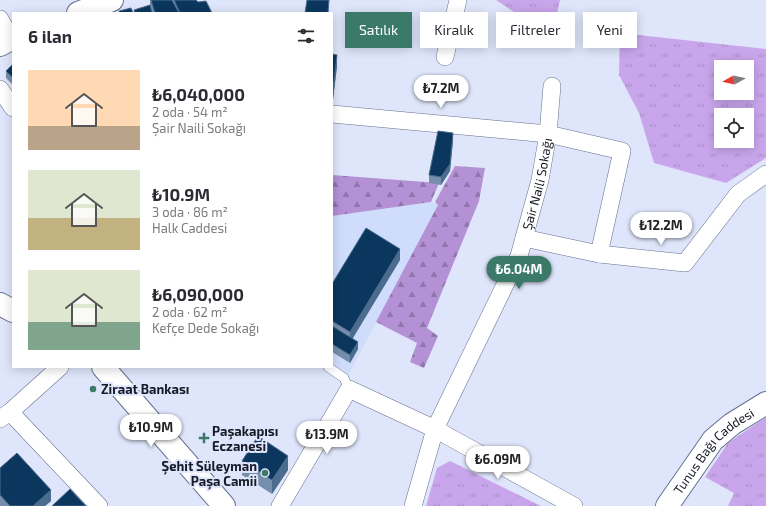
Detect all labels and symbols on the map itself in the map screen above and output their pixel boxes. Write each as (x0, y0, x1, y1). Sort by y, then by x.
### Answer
north arrow (714, 60, 754, 100)
pin: ₺7.2M (413, 75, 469, 109)
street label: Şair Naili Sokağı (519, 136, 555, 232)
pin: ₺12.2M (628, 212, 694, 246)
pin: ₺6.04M (486, 256, 552, 290)
place label: Ziraat Bankası (101, 381, 189, 397)
marker: Ziraat Bankası (88, 384, 98, 394)
street label: Tunus Bağı Caddesi (670, 404, 757, 497)
pin: ₺10.9M (118, 414, 184, 448)
pin: ₺13.9M (294, 421, 360, 455)
place label: Paşakapısı Eczanesi (212, 423, 278, 454)
marker: Paşakapısı Eczanesi (199, 433, 209, 443)
pin: ₺6.09M (465, 446, 531, 480)
place label: Şehit Süleyman Paşa Camii (162, 458, 257, 490)
marker: Şehit Süleyman Paşa Camii (260, 468, 270, 478)

